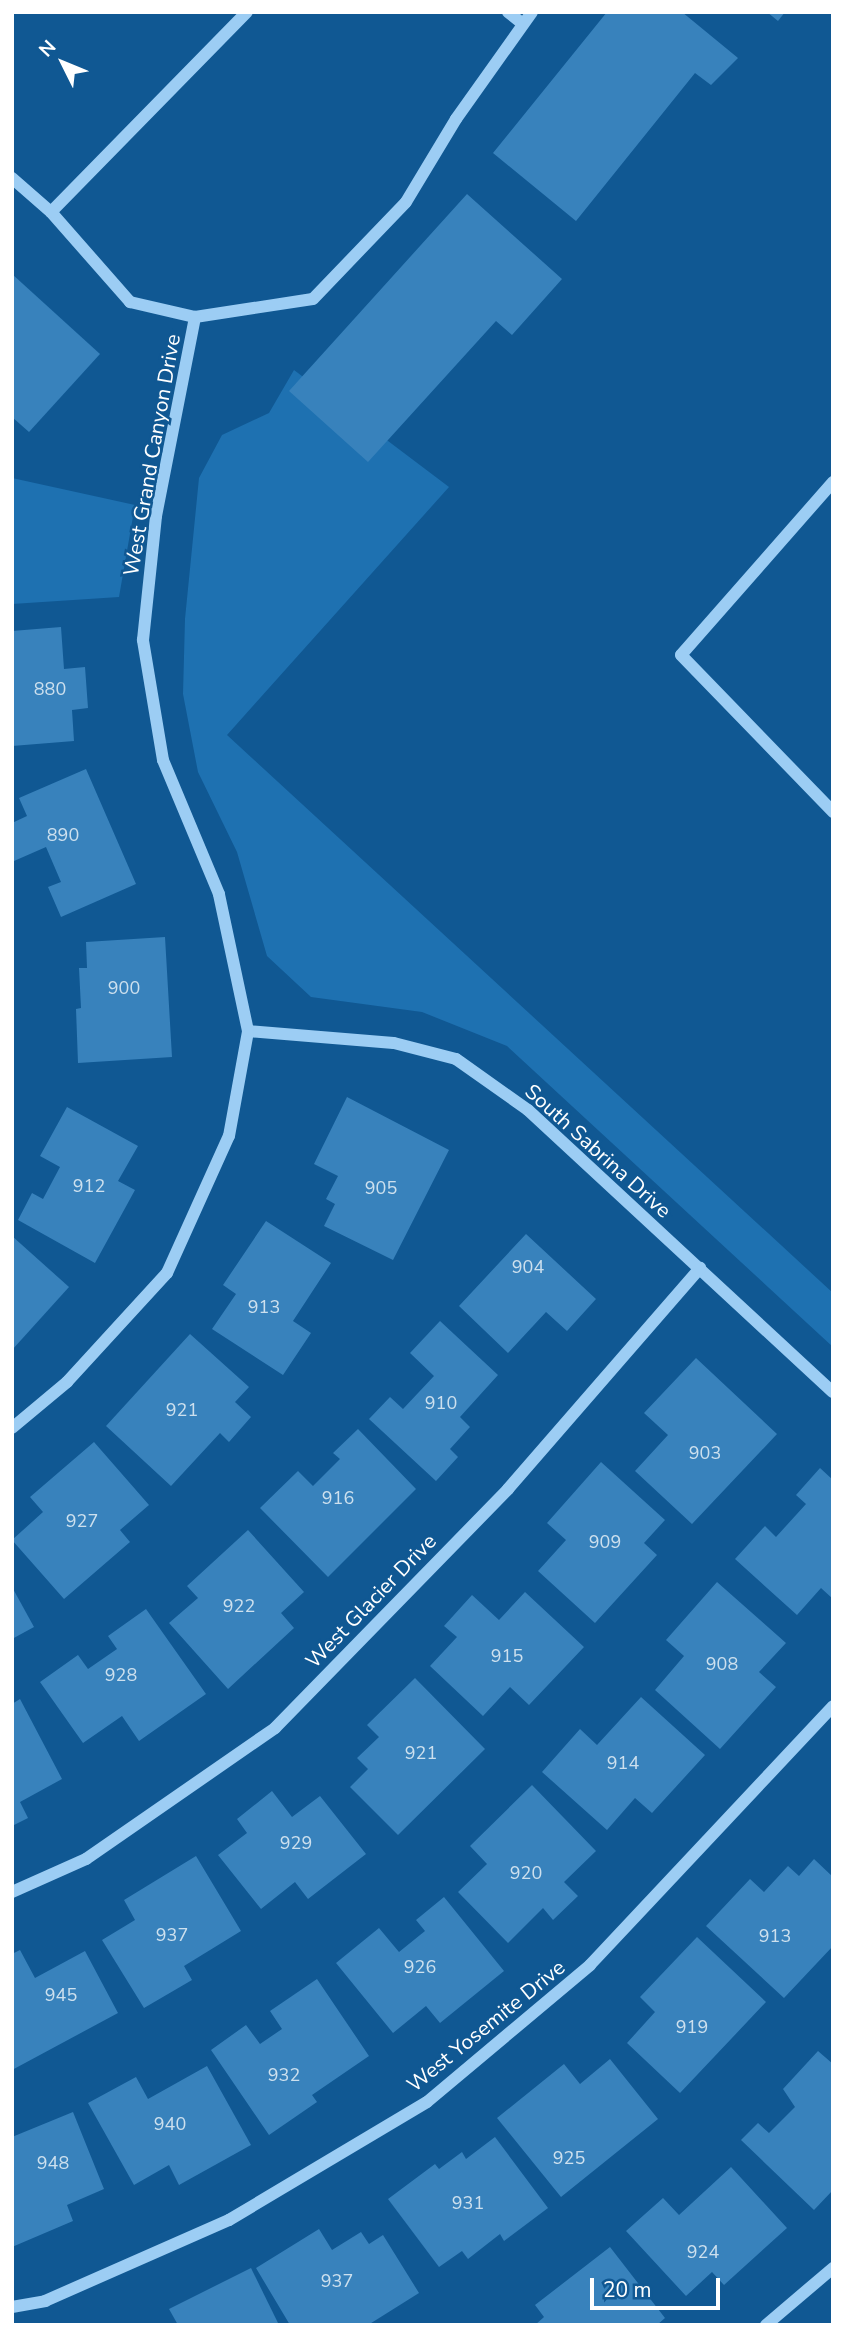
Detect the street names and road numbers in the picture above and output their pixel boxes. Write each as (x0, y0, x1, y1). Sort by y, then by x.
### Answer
street label: West Grand Canyon Drive (118, 332, 186, 578)
street label: South Sabrina Drive (520, 1079, 676, 1223)
street label: West Glacier Drive (301, 1529, 441, 1673)
street label: West Yosemite Drive (402, 1955, 570, 2097)

